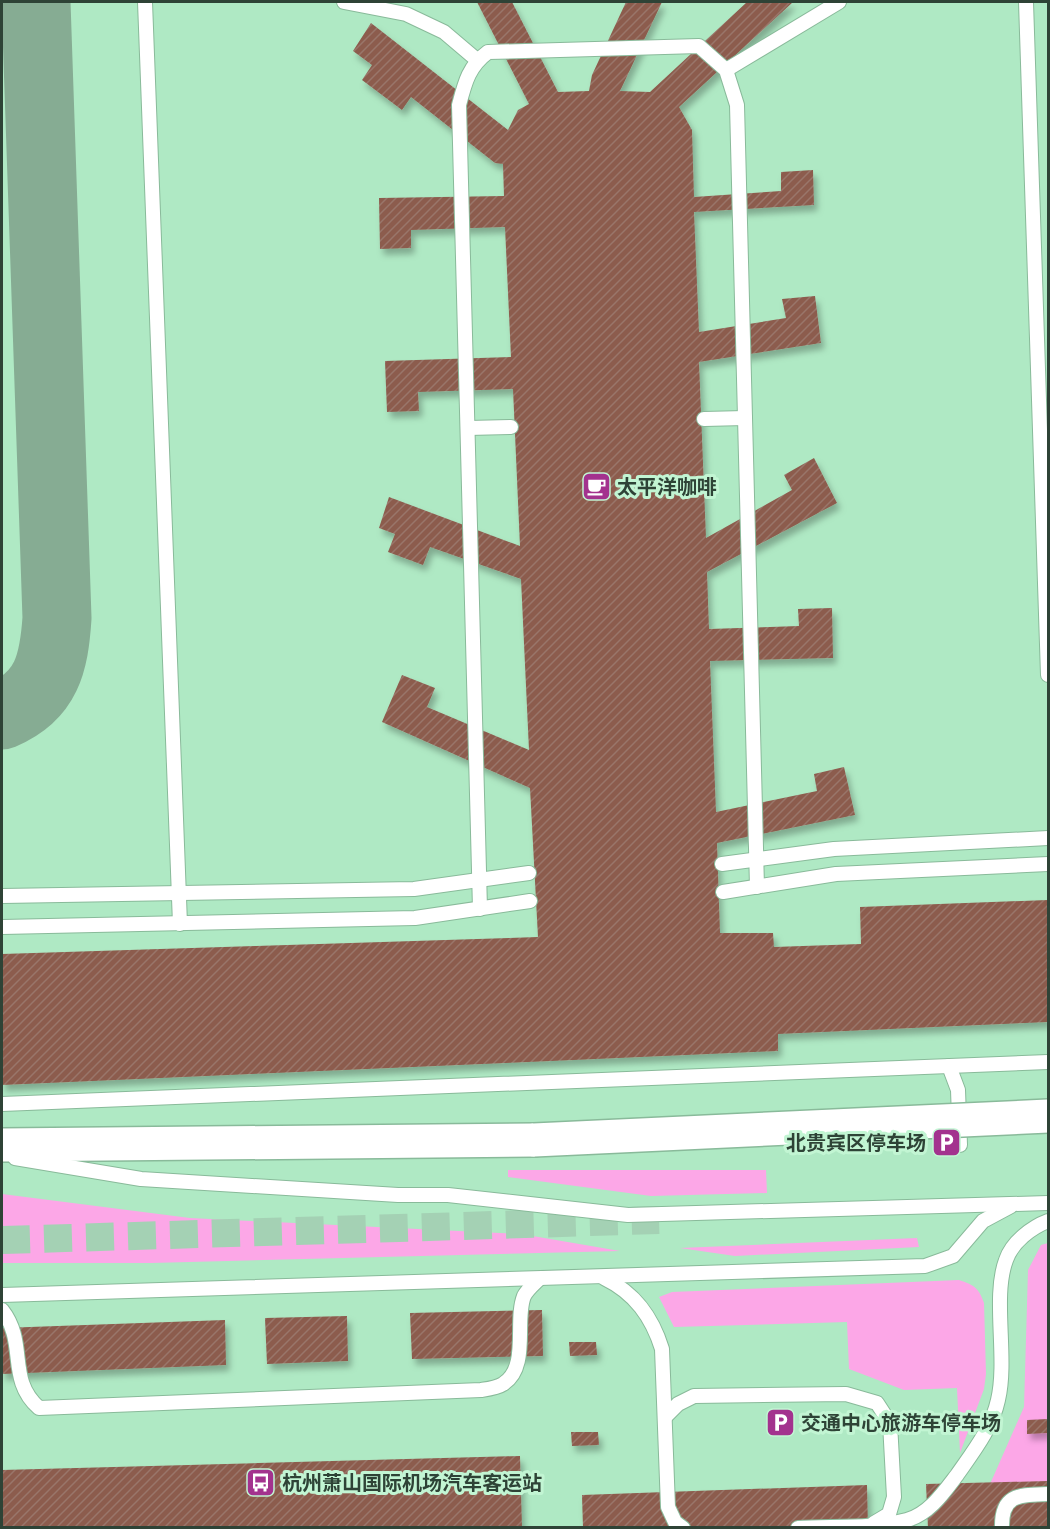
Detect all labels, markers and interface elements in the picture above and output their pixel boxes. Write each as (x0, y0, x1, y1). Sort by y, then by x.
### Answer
cafe icon: 太平洋咖啡 (580, 471, 612, 503)
place label: 太平洋咖啡 (617, 476, 717, 499)
parking icon: 北贵宾区停车场 (931, 1127, 963, 1159)
place label: 北贵宾区停车场 (786, 1132, 926, 1155)
parking icon: 交通中心旅游车停车场 (764, 1407, 796, 1439)
place label: 交通中心旅游车停车场 (801, 1412, 1001, 1435)
bus stop icon: 杭州萧山国际机场汽车客运站 (245, 1467, 277, 1499)
place label: 杭州萧山国际机场汽车客运站 (282, 1472, 542, 1495)

